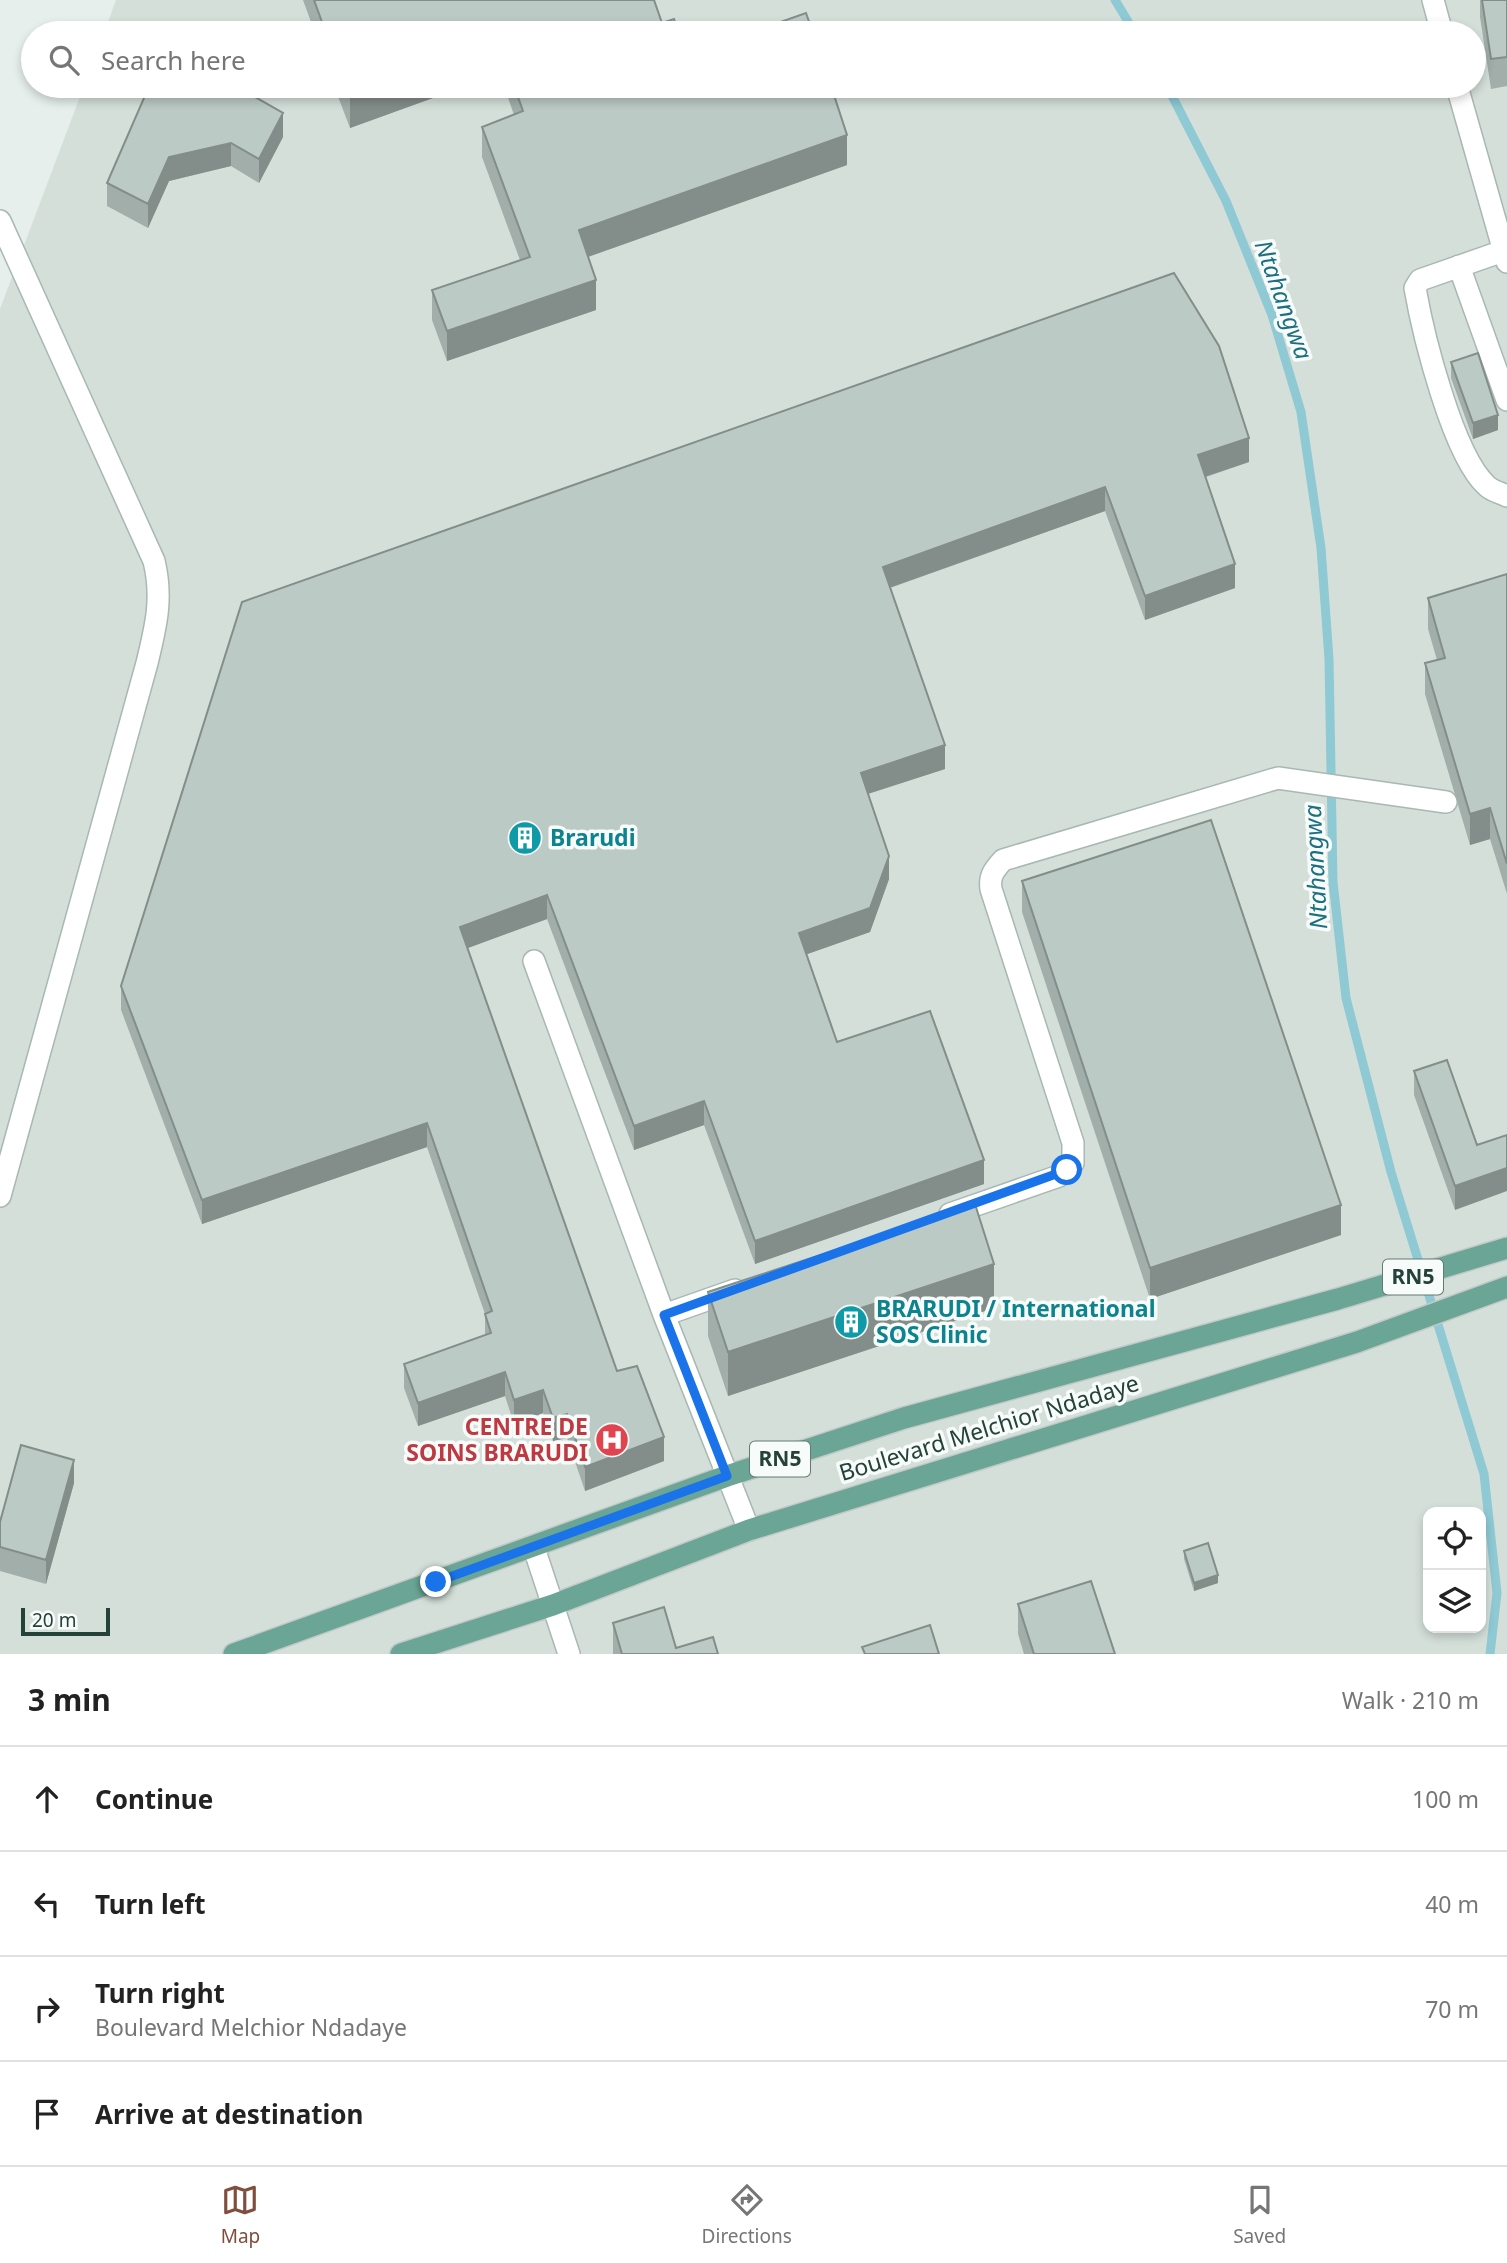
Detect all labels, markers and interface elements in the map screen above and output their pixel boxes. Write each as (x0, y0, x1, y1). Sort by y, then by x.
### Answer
search box (21, 21, 1486, 98)
icon: search (45, 41, 83, 79)
text: Search here (101, 42, 246, 78)
water label: Ntahangwa (1248, 235, 1321, 364)
water label: Ntahangwa (1295, 803, 1334, 930)
building icon: Brarudi (506, 819, 544, 857)
place label: Brarudi (550, 821, 636, 853)
route start (1051, 1154, 1082, 1185)
road number: RN5 (1383, 1260, 1443, 1294)
place label: BRARUDI / International SOS Clinic (876, 1292, 1156, 1350)
building icon: BRARUDI / International SOS Clinic (832, 1303, 870, 1341)
street label: Boulevard Melchior Ndadaye (835, 1366, 1143, 1488)
place label: CENTRE DE SOINS BRARUDI (406, 1410, 588, 1468)
hospital icon: CENTRE DE SOINS BRARUDI (593, 1421, 631, 1459)
road number: RN5 (750, 1442, 810, 1476)
map controls (1423, 1507, 1486, 1633)
button: locate (1423, 1507, 1486, 1570)
route end (420, 1566, 451, 1597)
button: layers (1423, 1570, 1486, 1633)
scale bar (21, 1605, 110, 1637)
text: 20 m (32, 1607, 76, 1633)
text: 3 min (28, 1679, 111, 1720)
text: Walk · 210 m (1342, 1684, 1479, 1716)
icon: ahead (28, 1780, 66, 1818)
text: Continue (95, 1781, 213, 1817)
text: 100 m (1412, 1783, 1479, 1815)
icon: left (28, 1885, 66, 1923)
text: Turn left (95, 1886, 206, 1922)
text: 40 m (1425, 1888, 1479, 1920)
text: Turn right (95, 1975, 225, 2011)
icon: right (28, 1990, 66, 2028)
text: 70 m (1425, 1993, 1479, 2025)
text: Boulevard Melchior Ndadaye (95, 2011, 407, 2043)
icon: arrive (28, 2095, 66, 2133)
text: Arrive at destination (95, 2096, 364, 2132)
tab: Map (221, 2181, 260, 2249)
tab: Directions (702, 2181, 792, 2249)
tab: Saved (1233, 2181, 1286, 2249)

